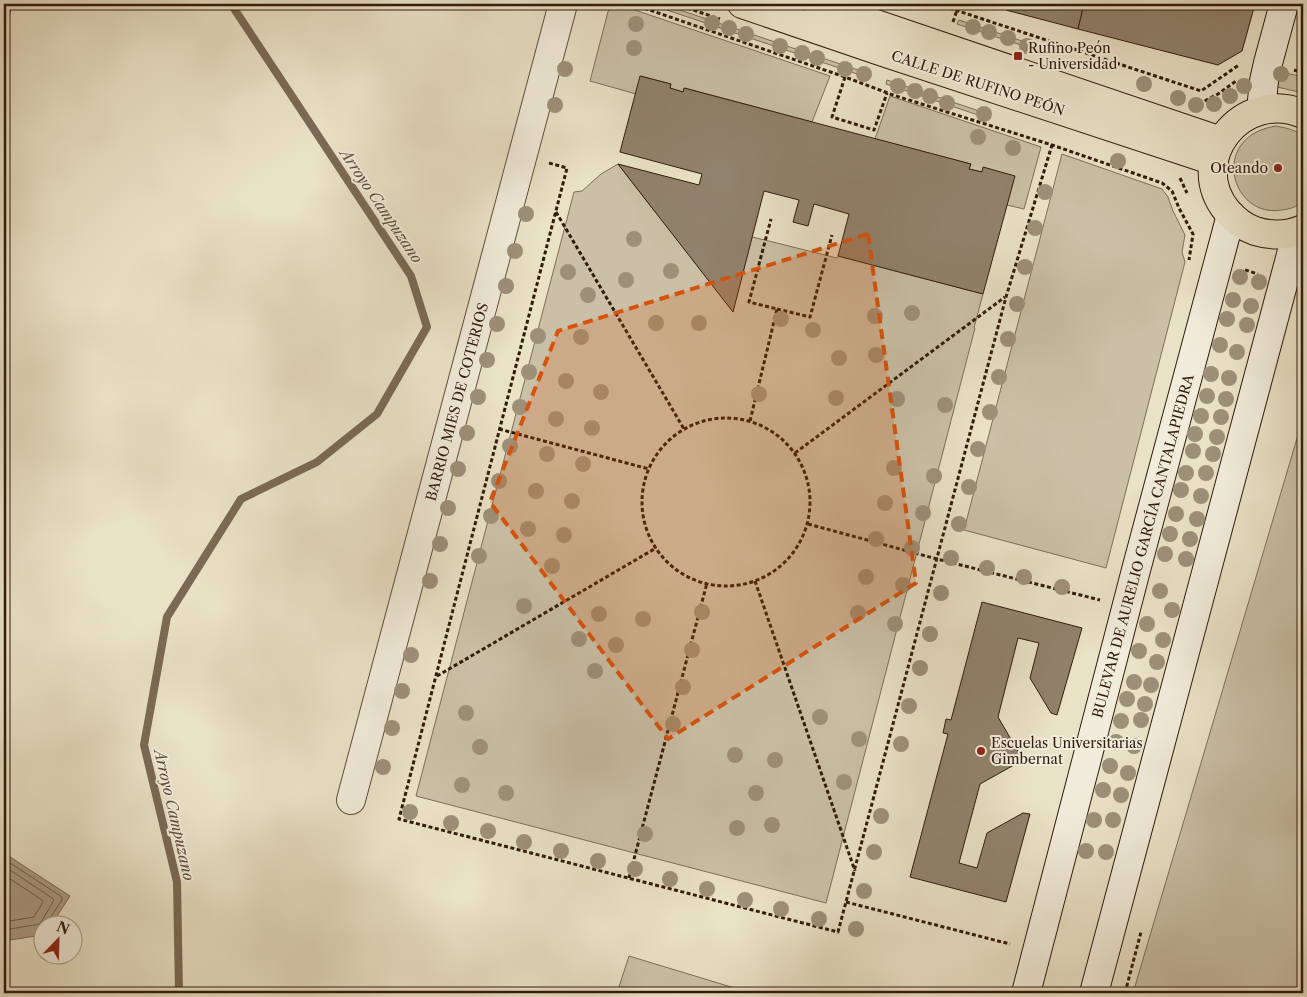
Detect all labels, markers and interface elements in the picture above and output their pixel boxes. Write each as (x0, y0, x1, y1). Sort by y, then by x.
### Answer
place label: Rufino Peón - Universidad (1028, 39, 1118, 73)
street label: CALLE DE RUFINO PEÓN (889, 45, 1068, 120)
marker: Rufino Peón - Universidad (1012, 50, 1024, 62)
water label: Arroyo Campuzano (335, 143, 427, 267)
place label: Oteando (1210, 159, 1268, 177)
marker: Oteando (1272, 162, 1284, 174)
street label: BARRIO MIES DE COTERIOS (422, 301, 492, 503)
street label: BULEVAR DE AURELIO GARCÍA CANTALAPIEDRA (1087, 371, 1198, 720)
place label: Escuelas Universitarias Gimbernat (991, 734, 1143, 768)
water label: Arroyo Campuzano (150, 745, 199, 882)
marker: Escuelas Universitarias Gimbernat (975, 745, 987, 757)
north arrow (32, 914, 82, 964)
text: N (54, 917, 72, 939)

